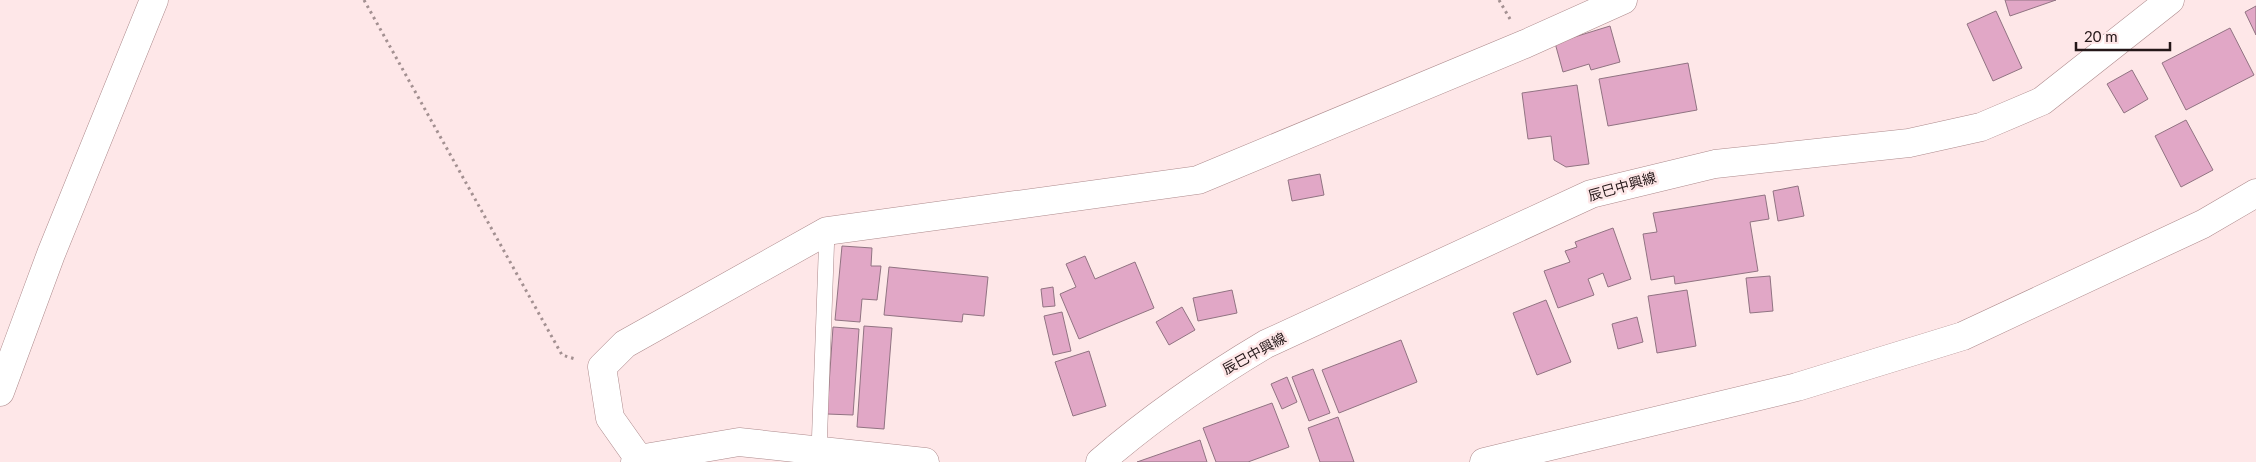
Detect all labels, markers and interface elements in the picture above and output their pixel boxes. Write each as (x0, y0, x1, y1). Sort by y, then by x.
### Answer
scale bar (2076, 20, 2170, 52)
text: 20 m (2084, 27, 2118, 45)
street label: 辰巳中興線 (1586, 168, 1658, 204)
street label: 辰巳中興線 (1219, 329, 1289, 377)

